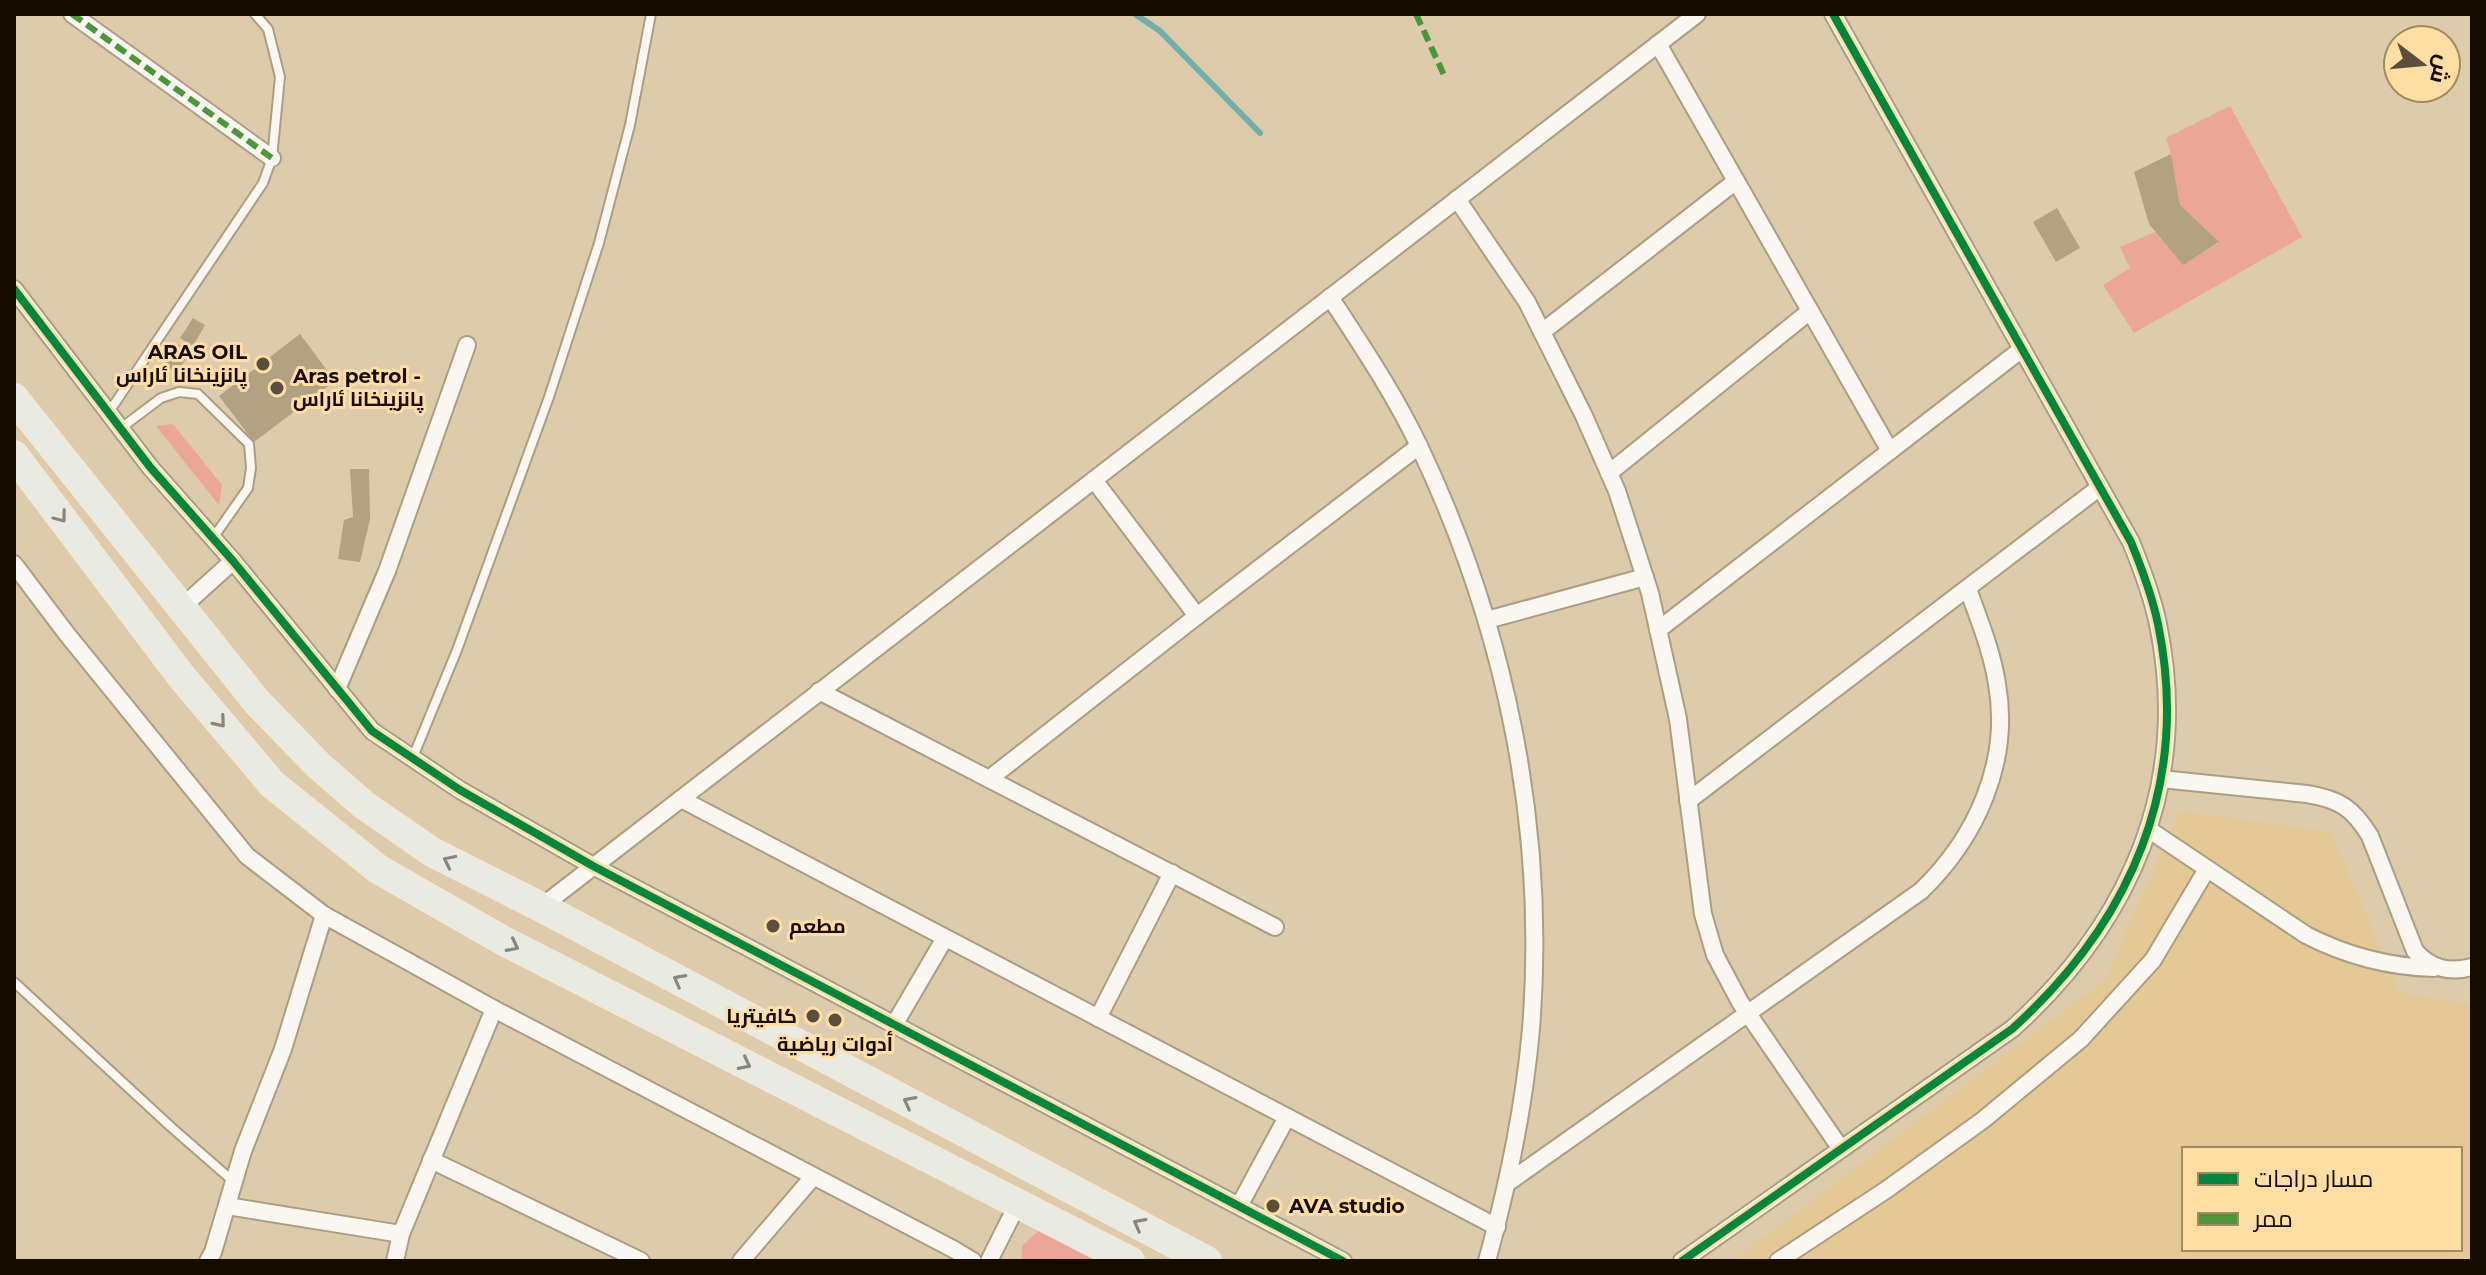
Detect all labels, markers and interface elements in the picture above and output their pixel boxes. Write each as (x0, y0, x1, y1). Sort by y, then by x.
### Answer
north arrow (2382, 24, 2462, 104)
text: ش (2424, 52, 2458, 87)
place label: ARAS OIL پانزینخانا ئاراس (116, 340, 247, 389)
marker: ARAS OIL پانزینخانا ئاراس (254, 355, 272, 373)
place label: Aras petrol - پانزینخانا ئاراس (292, 364, 424, 413)
marker: Aras petrol - پانزینخانا ئاراس (268, 379, 286, 397)
one-way arrow (52, 508, 66, 523)
one-way arrow (210, 713, 225, 727)
one-way arrow (442, 855, 457, 871)
place label: مطعم (789, 914, 846, 940)
marker: مطعم (764, 917, 782, 935)
one-way arrow (505, 936, 520, 951)
one-way arrow (673, 975, 688, 990)
place label: كافيتريا (726, 1004, 797, 1028)
marker: كافيتريا (804, 1007, 822, 1025)
marker: أدوات رياضية (826, 1011, 844, 1029)
place label: أدوات رياضية (777, 1030, 893, 1056)
one-way arrow (736, 1054, 751, 1069)
one-way arrow (903, 1097, 917, 1112)
legend (2182, 1147, 2462, 1251)
text: مسار دراجات (2254, 1164, 2373, 1193)
place label: AVA studio (1288, 1194, 1405, 1218)
marker: AVA studio (1264, 1197, 1282, 1215)
text: ممر (2252, 1204, 2293, 1233)
one-way arrow (1132, 1219, 1147, 1234)

